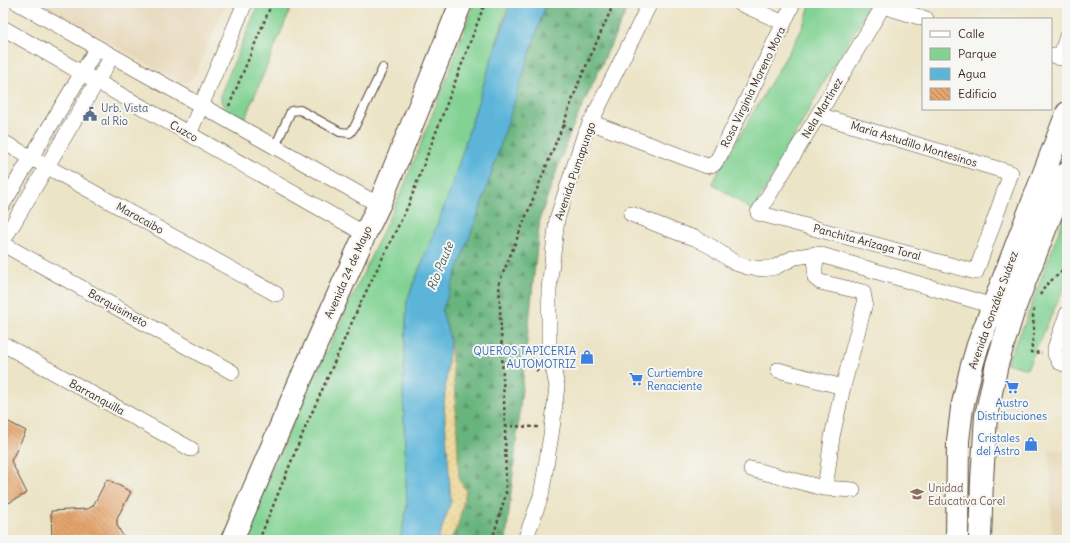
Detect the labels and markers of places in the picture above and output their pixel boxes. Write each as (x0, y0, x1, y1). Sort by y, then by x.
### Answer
place label: Urb. Vista al Rio (101, 101, 148, 128)
public building icon: Urb. Vista al Rio (82, 106, 98, 122)
place label: QUEROS TAPICERIA AUTOMOTRIZ (474, 344, 576, 371)
shop icon: QUEROS TAPICERIA AUTOMOTRIZ (579, 349, 595, 365)
place label: Curtiembre Renaciente (647, 366, 703, 393)
supermarket icon: Curtiembre Renaciente (628, 371, 644, 387)
supermarket icon: Austro Distribuciones (1004, 379, 1020, 395)
place label: Austro Distribuciones (977, 396, 1047, 423)
place label: Cristales del Astro (976, 431, 1020, 458)
shop icon: Cristales del Astro (1023, 436, 1039, 452)
place label: Unidad Educativa Corel (928, 481, 1005, 508)
school or university icon: Unidad Educativa Corel (909, 486, 925, 502)

